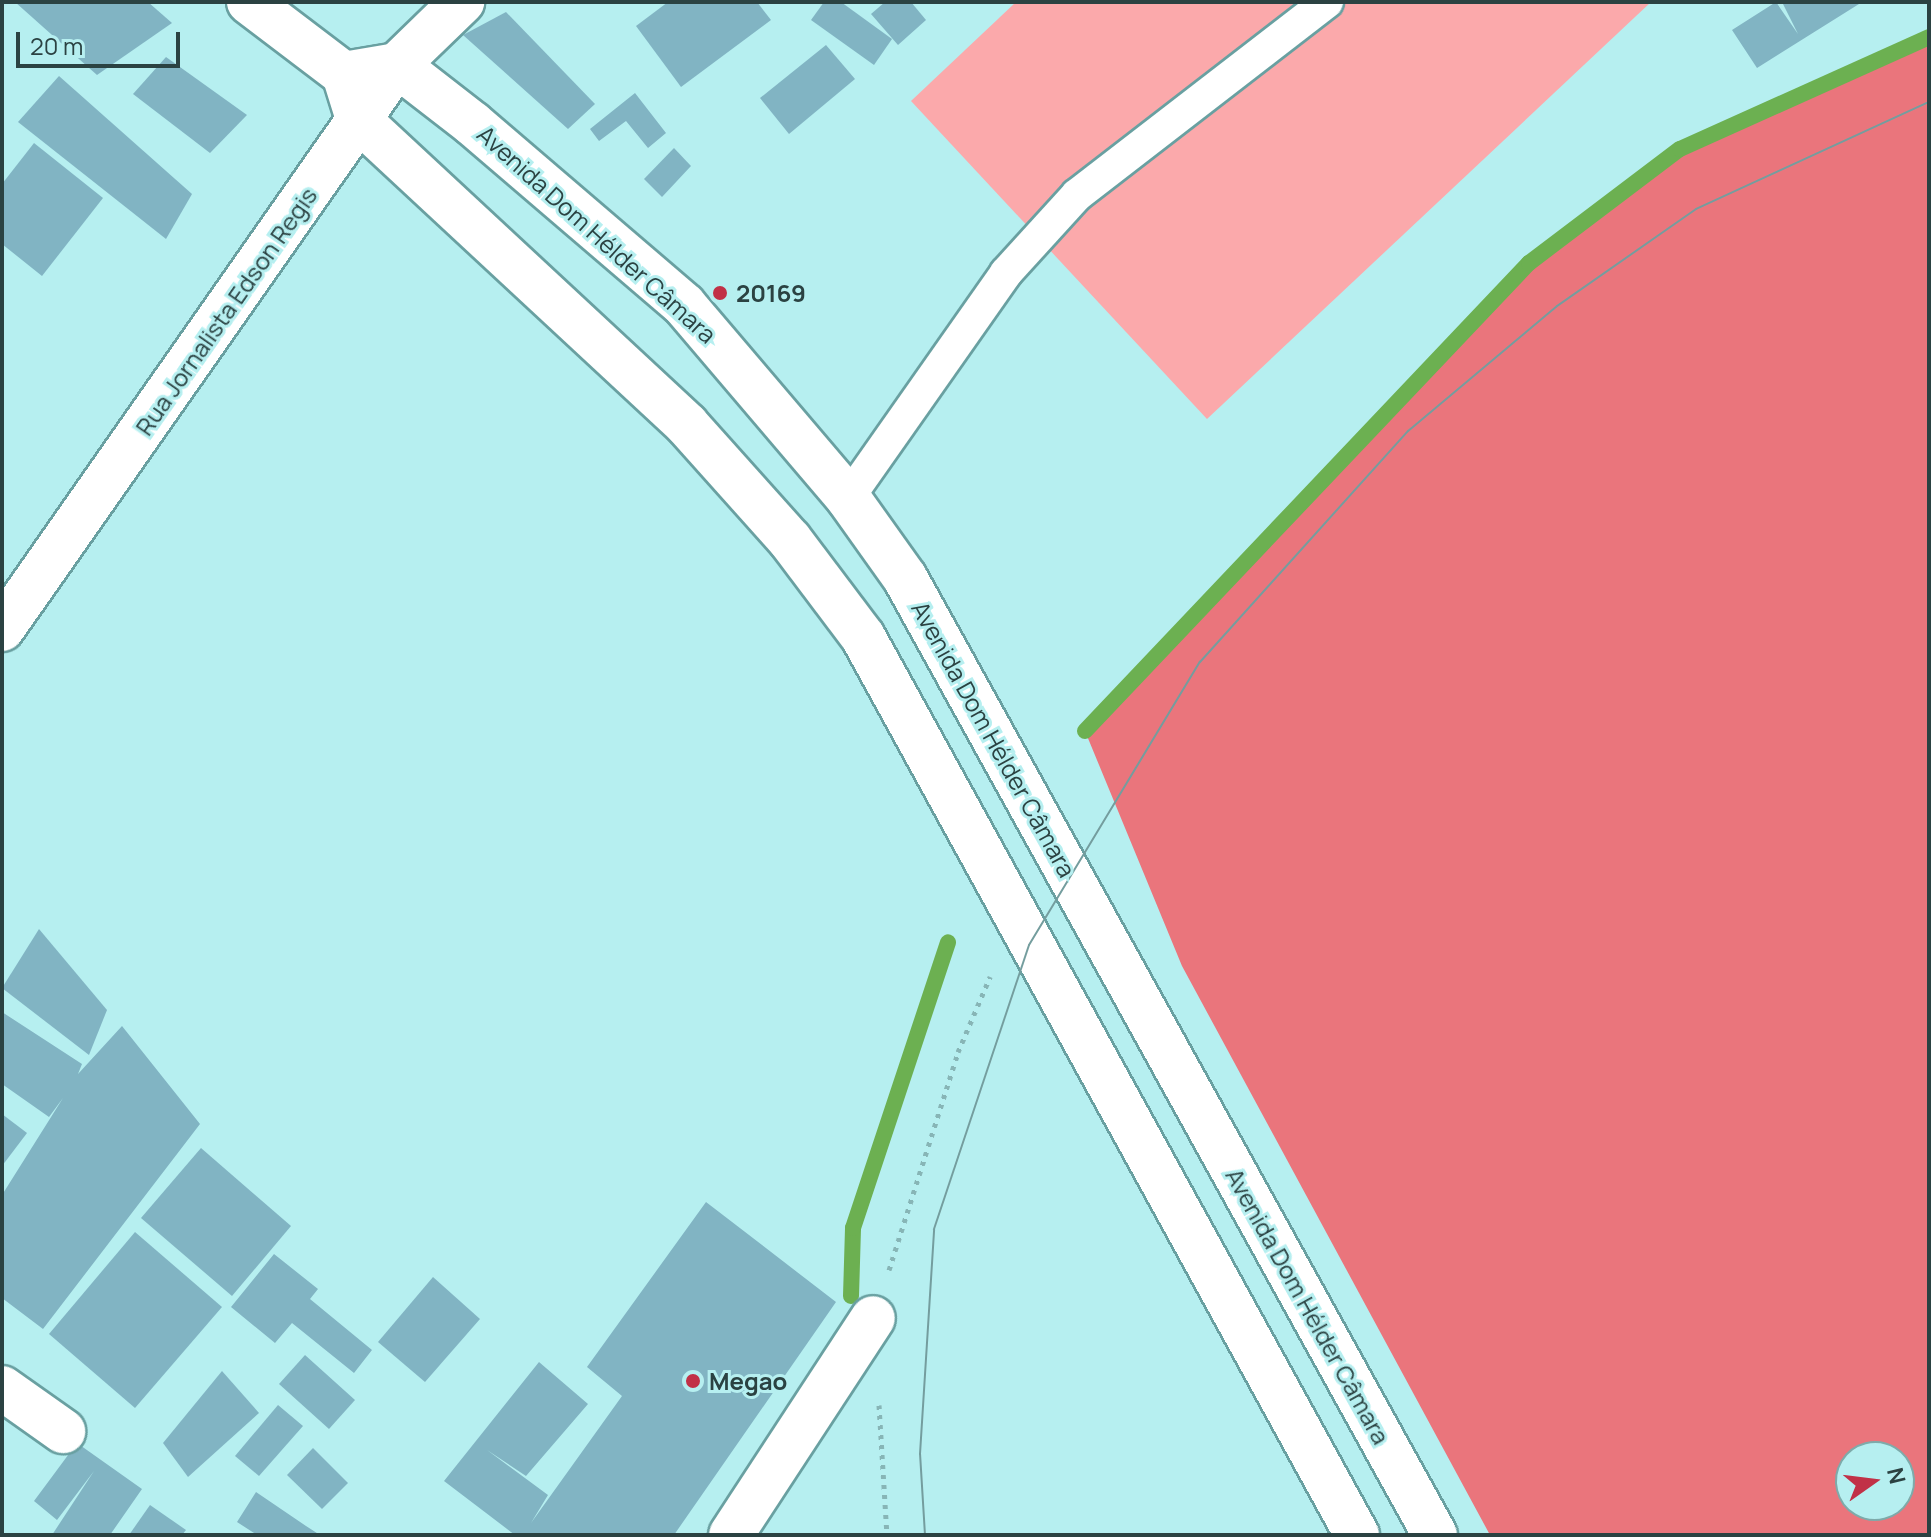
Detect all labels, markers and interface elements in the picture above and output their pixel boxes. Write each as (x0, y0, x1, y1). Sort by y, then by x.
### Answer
scale bar (20, 16, 184, 66)
text: 20 m (30, 29, 83, 62)
street label: Avenida Dom Hélder Câmara (472, 119, 722, 349)
street label: Rua Jornalista Edson Regis (129, 182, 323, 440)
place label: 20169 (736, 279, 806, 307)
marker: 20169 (711, 284, 729, 302)
street label: Avenida Dom Hélder Câmara (906, 596, 1082, 882)
street label: Avenida Dom Hélder Câmara (1220, 1163, 1396, 1449)
place label: Megao (709, 1367, 787, 1395)
marker: Megao (684, 1372, 702, 1390)
north arrow (1835, 1441, 1915, 1521)
text: N (1880, 1464, 1913, 1487)

